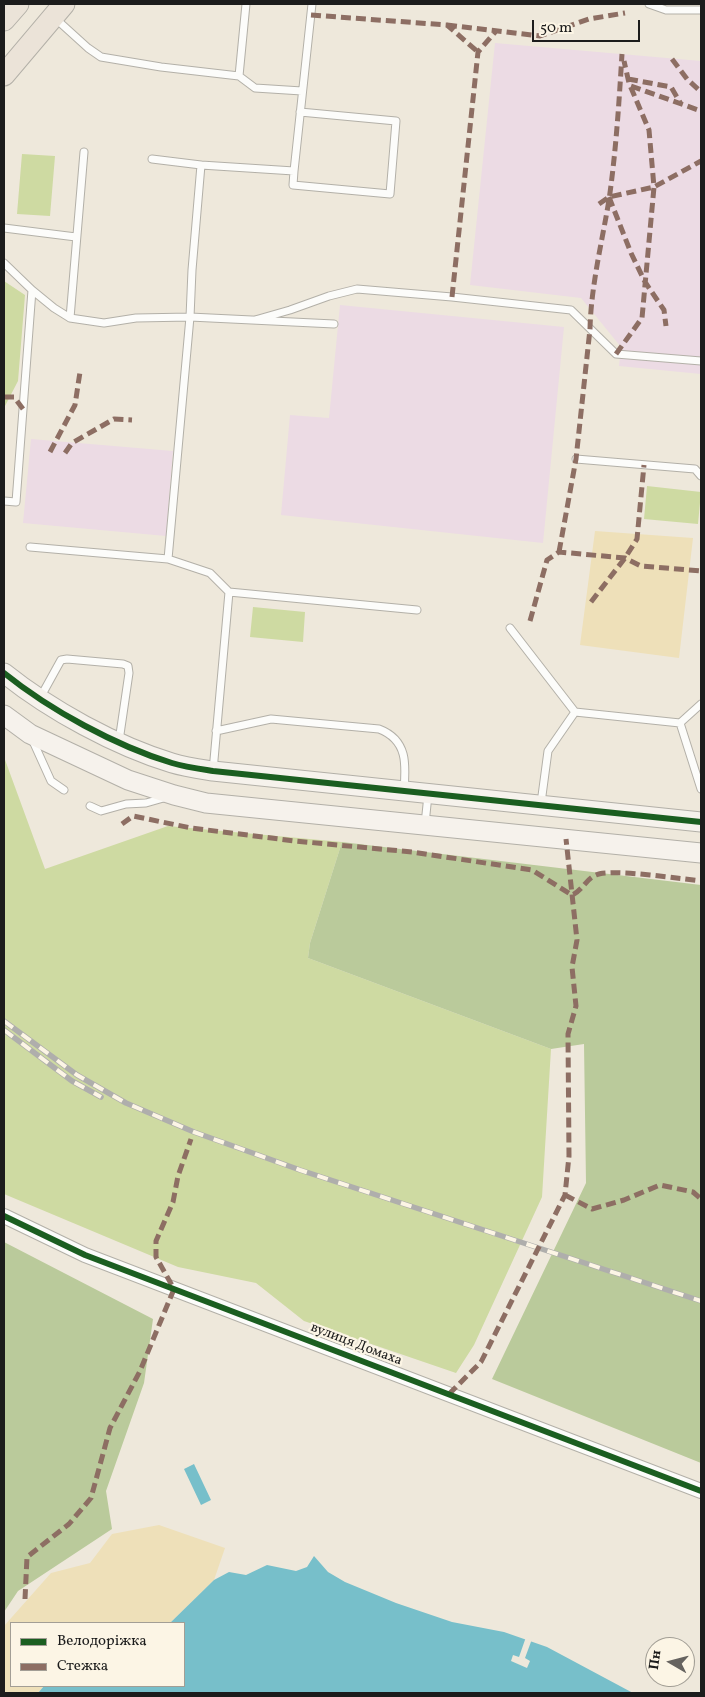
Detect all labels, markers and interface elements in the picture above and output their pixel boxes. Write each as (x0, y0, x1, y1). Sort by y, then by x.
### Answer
scale bar (535, 10, 642, 42)
text: 50 m (540, 18, 572, 39)
street label: вулиця Домаха (308, 1320, 404, 1370)
legend (10, 1622, 185, 1687)
text: Велодоріжка (57, 1631, 147, 1652)
north arrow (645, 1637, 695, 1687)
text: Пн (645, 1649, 666, 1671)
text: Стежка (57, 1656, 108, 1677)

